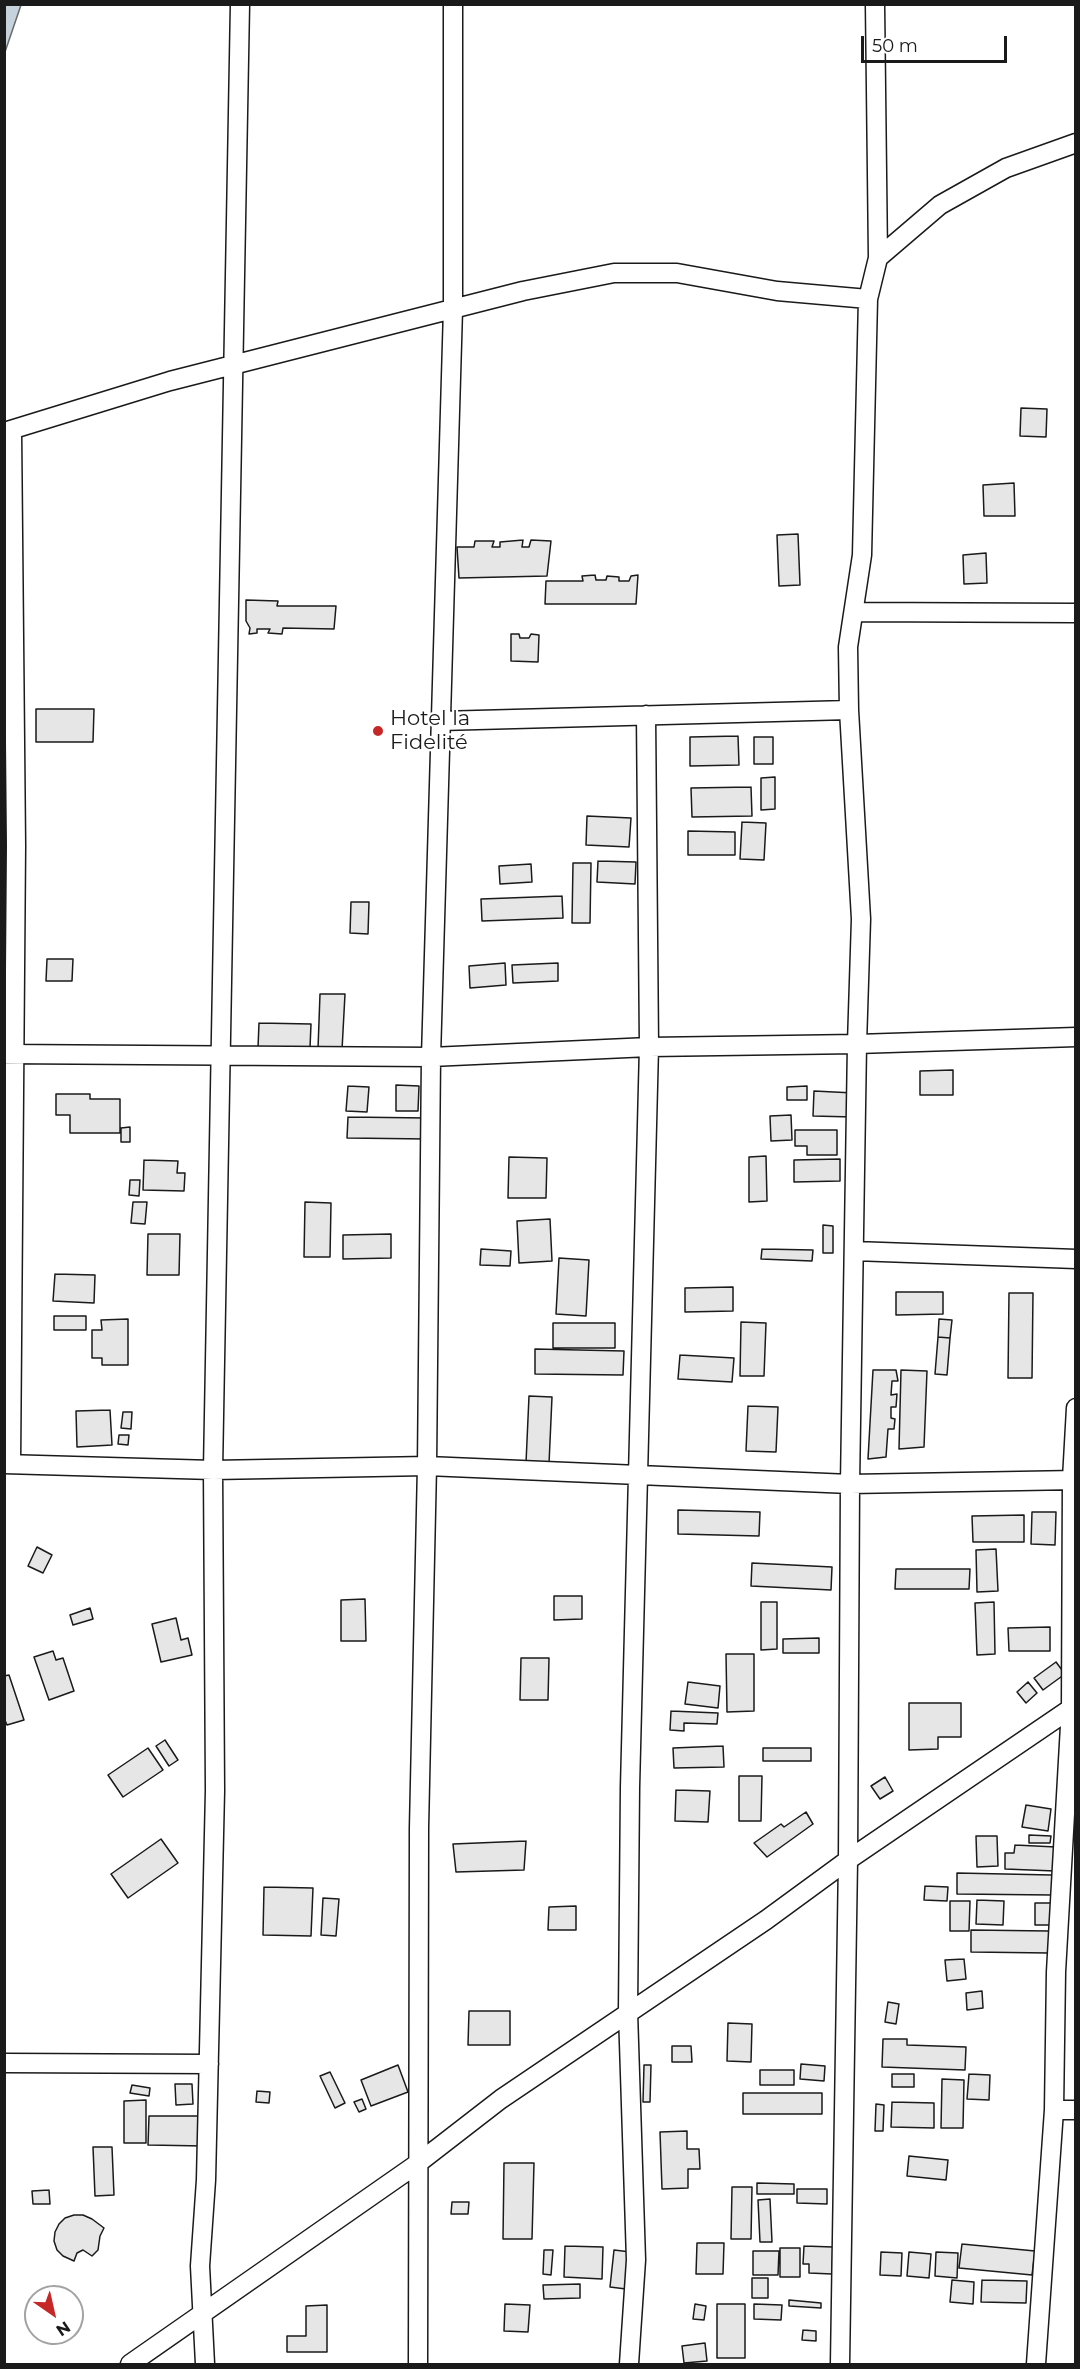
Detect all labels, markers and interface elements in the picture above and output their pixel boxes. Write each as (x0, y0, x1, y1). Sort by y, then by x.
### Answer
scale bar (864, 24, 1010, 62)
text: 50 m (872, 35, 918, 57)
place label: Hotel la Fidelité (390, 706, 470, 756)
marker: Hotel la Fidelité (371, 724, 385, 738)
north arrow (24, 2285, 84, 2345)
text: N (53, 2317, 74, 2340)

